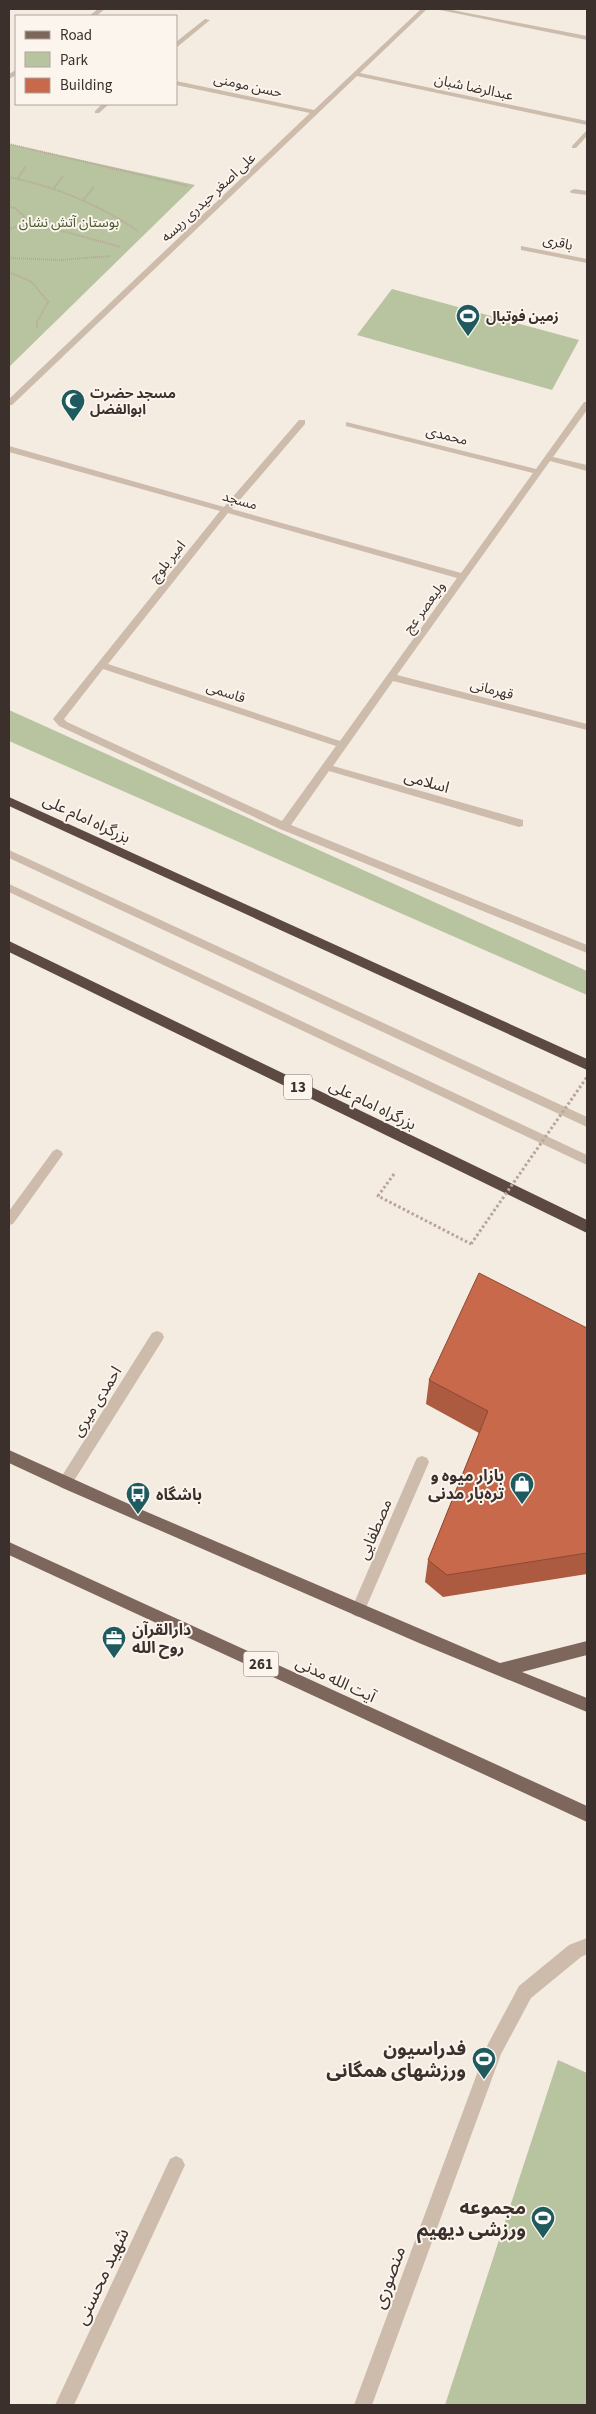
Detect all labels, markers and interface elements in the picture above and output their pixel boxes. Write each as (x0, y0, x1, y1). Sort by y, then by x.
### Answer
legend (15, 15, 178, 105)
text: Road (60, 25, 92, 46)
text: Park (60, 50, 89, 71)
street label: حسن مومنی (212, 69, 284, 103)
street label: عبدالرضا شبان (432, 70, 515, 106)
text: Building (60, 75, 113, 96)
street label: علی اصغر حیدری ریسه (157, 148, 261, 247)
park label: بوستان آتش نشان (19, 213, 119, 233)
street label: باقری (541, 230, 575, 256)
sports icon: زمین فوتبال (455, 303, 481, 337)
place label: زمین فوتبال (486, 307, 559, 327)
place label: مسجد حضرت ابوالفضل (90, 384, 176, 420)
mosque icon: مسجد حضرت ابوالفضل (60, 388, 86, 422)
street label: محمدی (424, 421, 470, 451)
street label: مسجد (220, 486, 260, 515)
street label: امیر بلوچ (145, 537, 191, 587)
street label: ولیعصر عج (399, 577, 451, 638)
street label: قهرمانی (468, 675, 515, 705)
street label: قاسمی (204, 677, 248, 709)
street label: اسلامی (402, 765, 452, 799)
street label: بزرگراه امام علی (39, 789, 134, 850)
road number: 13 (284, 1074, 312, 1100)
street label: بزرگراه امام علی (325, 1074, 420, 1136)
street label: احمدی میری (67, 1362, 127, 1441)
place label: بازار میوه و تره‌بار مدنی (428, 1465, 504, 1505)
shop icon: بازار میوه و تره‌بار مدنی (509, 1471, 535, 1505)
bus stop icon: باشگاه (125, 1481, 151, 1515)
place label: باشگاه (156, 1484, 202, 1506)
street label: مصطفایی (352, 1496, 398, 1563)
place label: دارالقرآن روح الله (132, 1619, 191, 1659)
office icon: دارالقرآن روح الله (101, 1625, 127, 1659)
road number: 261 (244, 1652, 278, 1676)
street label: آیت الله مدنی (292, 1652, 380, 1709)
place label: فدراسیون ورزشهای همگانی (326, 2036, 466, 2085)
sports icon: فدراسیون ورزشهای همگانی (471, 2046, 497, 2080)
place label: مجموعه ورزشی دیهیم (417, 2195, 526, 2244)
sports icon: مجموعه ورزشی دیهیم (530, 2205, 556, 2239)
street label: شهید محسنی (68, 2224, 137, 2330)
street label: منصوری (366, 2242, 413, 2313)

